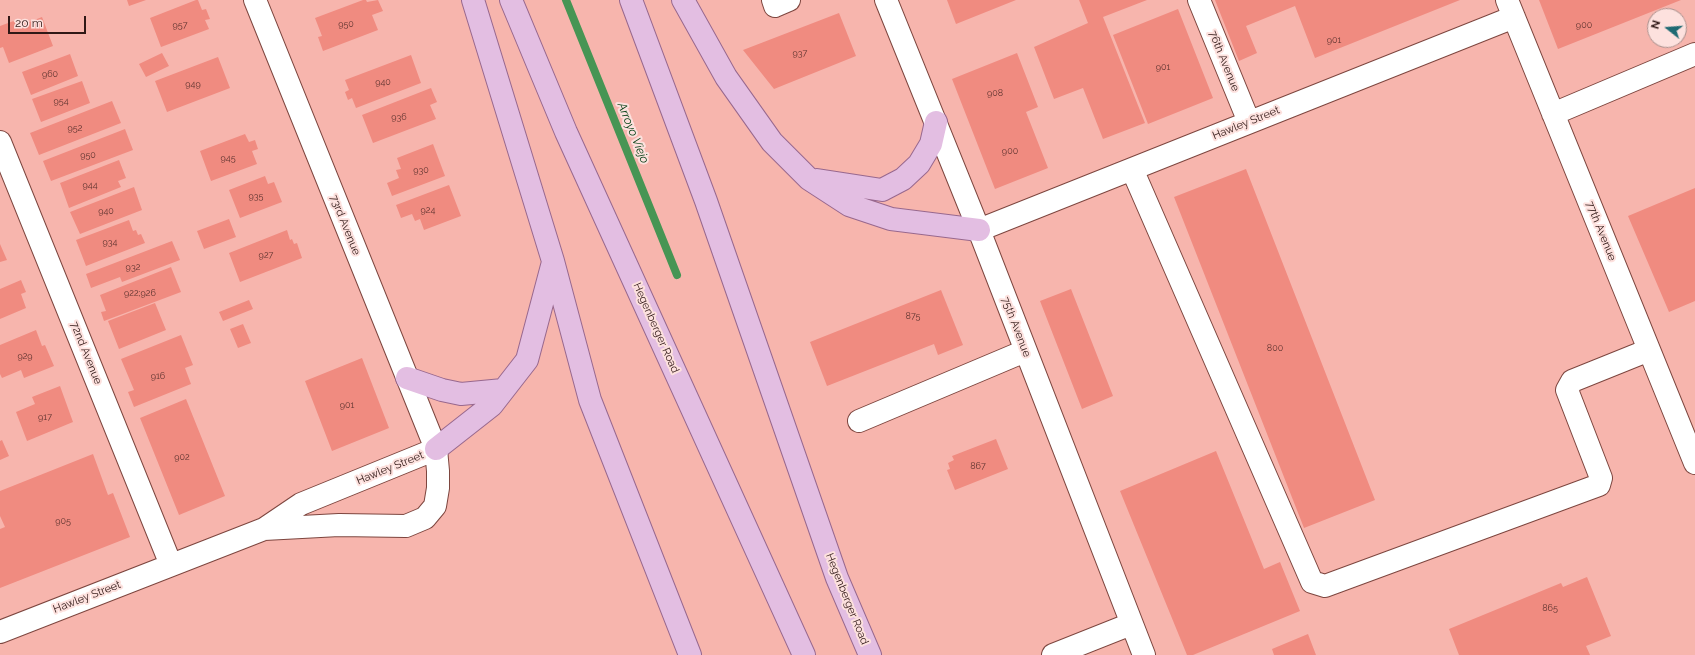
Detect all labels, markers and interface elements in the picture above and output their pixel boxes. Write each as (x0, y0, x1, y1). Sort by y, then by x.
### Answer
scale bar (10, 8, 88, 34)
north arrow (1647, 8, 1687, 48)
text: 20 m (15, 16, 43, 30)
house number: 950 (338, 19, 354, 29)
text: N (1649, 19, 1663, 31)
house number: 957 (173, 20, 187, 30)
house number: 900 (1576, 20, 1592, 30)
street label: 76th Avenue (1206, 29, 1242, 93)
house number: 901 (1327, 35, 1341, 45)
house number: 937 (793, 48, 807, 58)
house number: 901 (1156, 62, 1170, 72)
house number: 960 (42, 69, 58, 79)
house number: 940 (375, 77, 391, 87)
house number: 949 (185, 79, 201, 89)
house number: 908 (987, 88, 1003, 98)
house number: 954 (53, 96, 69, 106)
water label: Arroyo Viejo (614, 100, 652, 166)
street label: Hawley Street (1210, 104, 1282, 142)
house number: 936 (391, 112, 407, 122)
house number: 952 (68, 123, 82, 133)
house number: 900 (1002, 146, 1018, 156)
house number: 950 (80, 150, 96, 160)
house number: 945 (220, 153, 236, 163)
house number: 930 (413, 165, 429, 175)
house number: 944 (82, 180, 98, 190)
house number: 935 (249, 191, 263, 201)
street label: 73rd Avenue (327, 193, 363, 257)
street label: 77th Avenue (1583, 199, 1619, 263)
house number: 924 (421, 205, 435, 215)
house number: 940 (98, 206, 114, 216)
house number: 934 (103, 237, 117, 247)
house number: 927 (259, 250, 273, 260)
house number: 932 (126, 262, 140, 272)
street label: Hegenberger Road (630, 281, 682, 375)
house number: 922;926 (124, 288, 156, 298)
street label: 75th Avenue (999, 295, 1033, 359)
house number: 875 (906, 311, 920, 321)
street label: 72nd Avenue (67, 320, 105, 386)
house number: 800 (1267, 343, 1283, 353)
house number: 929 (17, 351, 33, 361)
house number: 916 (151, 371, 165, 381)
house number: 901 (340, 400, 354, 410)
house number: 917 (38, 412, 52, 422)
street label: Hawley Street (354, 449, 426, 487)
house number: 902 (174, 452, 190, 462)
house number: 867 (970, 461, 986, 471)
house number: 905 (55, 516, 71, 526)
street label: Hegenberger Road (823, 551, 871, 647)
street label: Hawley Street (51, 578, 123, 616)
house number: 865 (1542, 603, 1558, 613)

